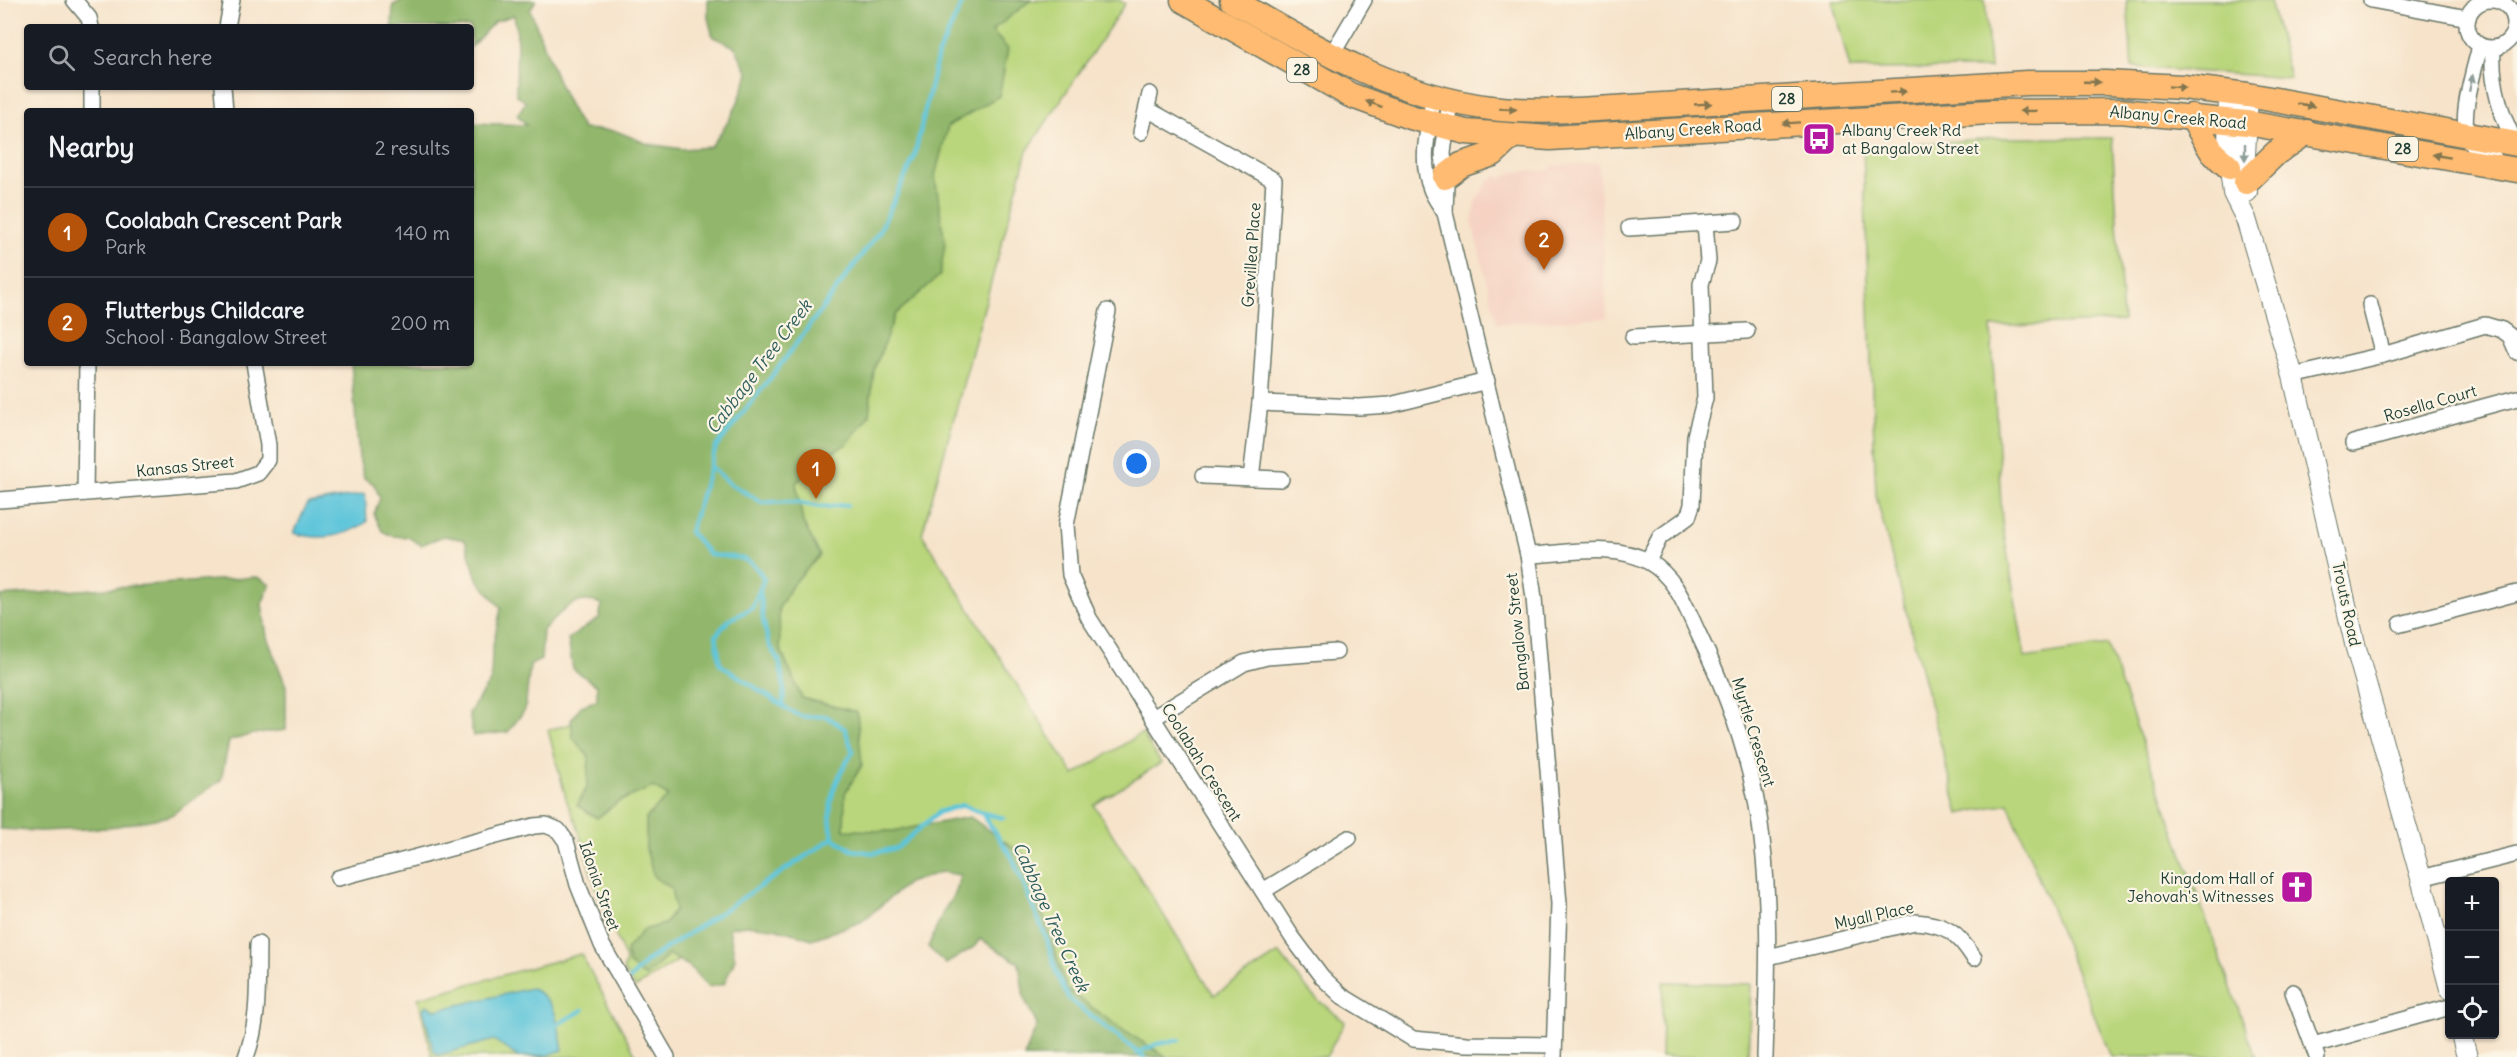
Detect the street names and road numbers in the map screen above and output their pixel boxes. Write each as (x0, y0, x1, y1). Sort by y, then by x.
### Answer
road number: 28 (1287, 58, 1317, 82)
road number: 28 (1772, 87, 1802, 111)
street label: Albany Creek Road (2109, 101, 2247, 133)
street label: Albany Creek Road (1624, 114, 1762, 144)
road number: 28 (2388, 137, 2418, 161)
street label: Grevillea Place (1237, 202, 1265, 308)
street label: Rosella Court (2381, 380, 2479, 426)
street label: Kansas Street (135, 451, 236, 481)
street label: Trouts Road (2328, 560, 2366, 648)
street label: Bangalow Street (1501, 571, 1533, 692)
street label: Myrtle Crescent (1728, 675, 1780, 790)
street label: Coolabah Crescent (1158, 699, 1247, 825)
street label: Idonia Street (575, 839, 625, 934)
street label: Myall Place (1832, 897, 1916, 933)

